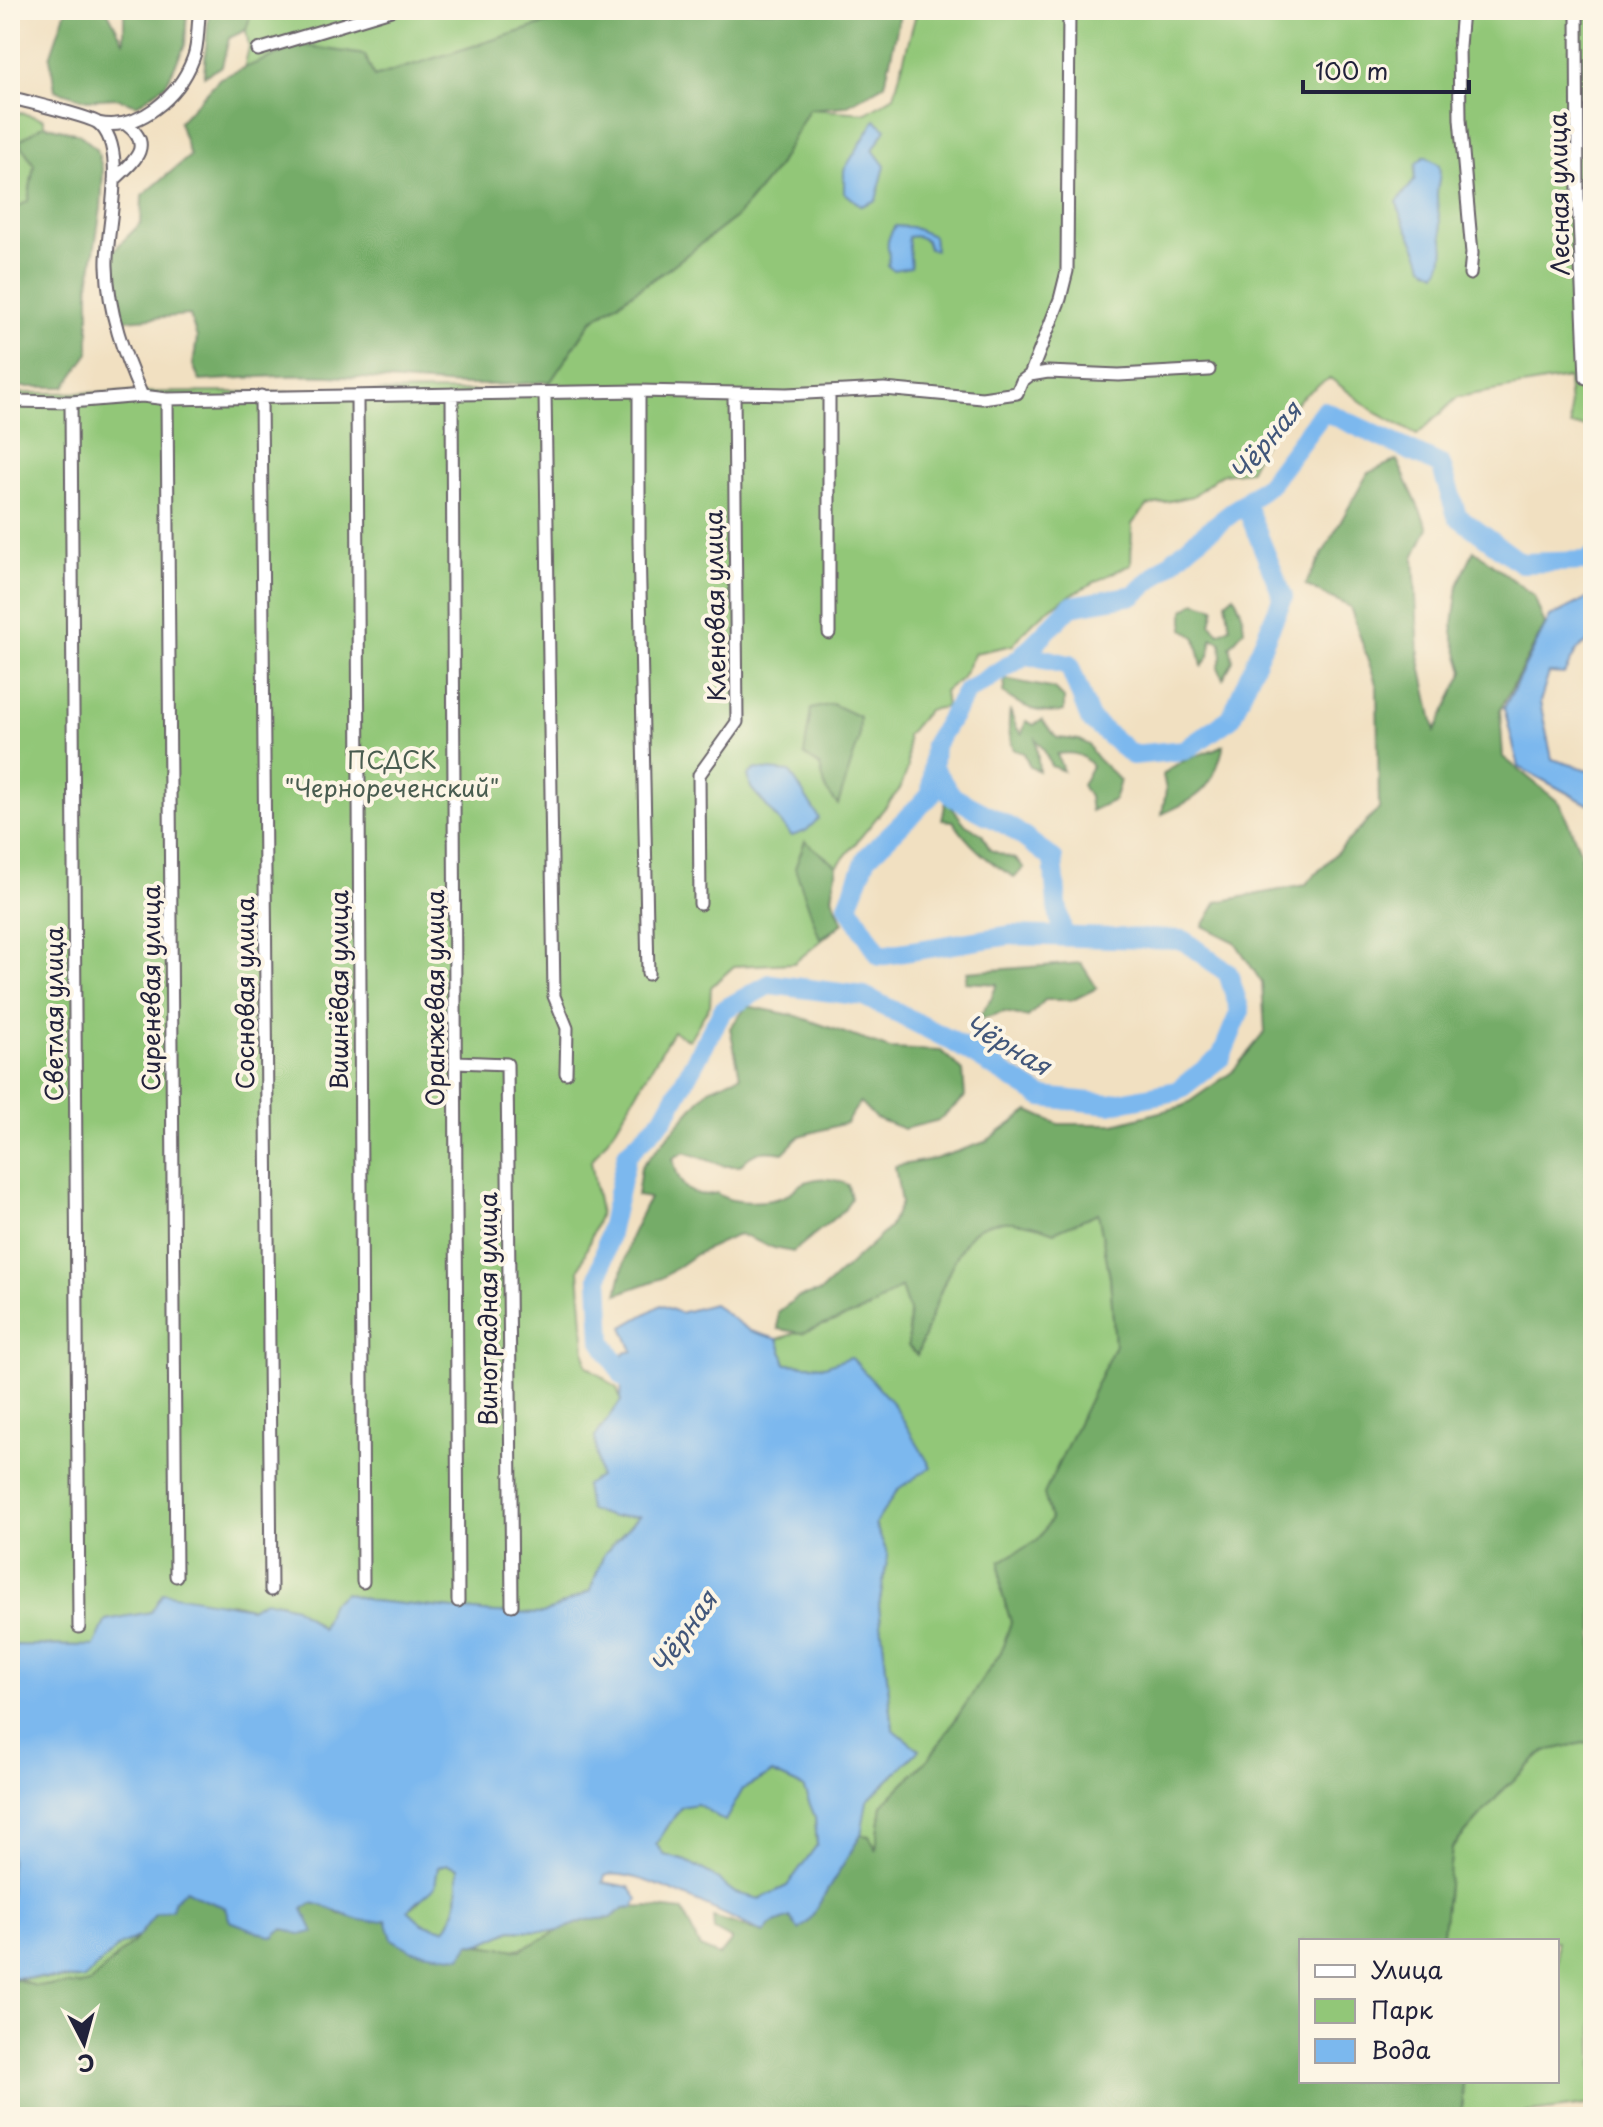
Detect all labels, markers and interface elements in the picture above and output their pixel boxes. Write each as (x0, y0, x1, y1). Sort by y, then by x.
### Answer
scale bar (1303, 44, 1469, 94)
text: 100 m (1315, 52, 1388, 88)
street label: Лесная улица (1539, 112, 1577, 276)
water label: Чёрная (1220, 391, 1311, 490)
street label: Кленовая улица (694, 510, 734, 702)
park label: ПСДСК "Чернореченский" (285, 741, 499, 805)
street label: Сиреневая улица (132, 885, 168, 1091)
street label: Вишнёвая улица (320, 890, 356, 1090)
street label: Оранжевая улица (416, 890, 452, 1106)
street label: Сосновая улица (226, 897, 262, 1089)
street label: Светлая улица (35, 927, 71, 1101)
water label: Чёрная (958, 1004, 1060, 1085)
street label: Виноградная улица (469, 1192, 505, 1426)
water label: Чёрная (640, 1581, 727, 1682)
legend (1299, 1939, 1559, 2083)
text: Улица (1371, 1951, 1443, 1987)
text: Парк (1371, 1991, 1434, 2027)
north arrow (44, 2003, 124, 2083)
text: Вода (1371, 2031, 1430, 2067)
text: С (76, 2047, 96, 2082)

